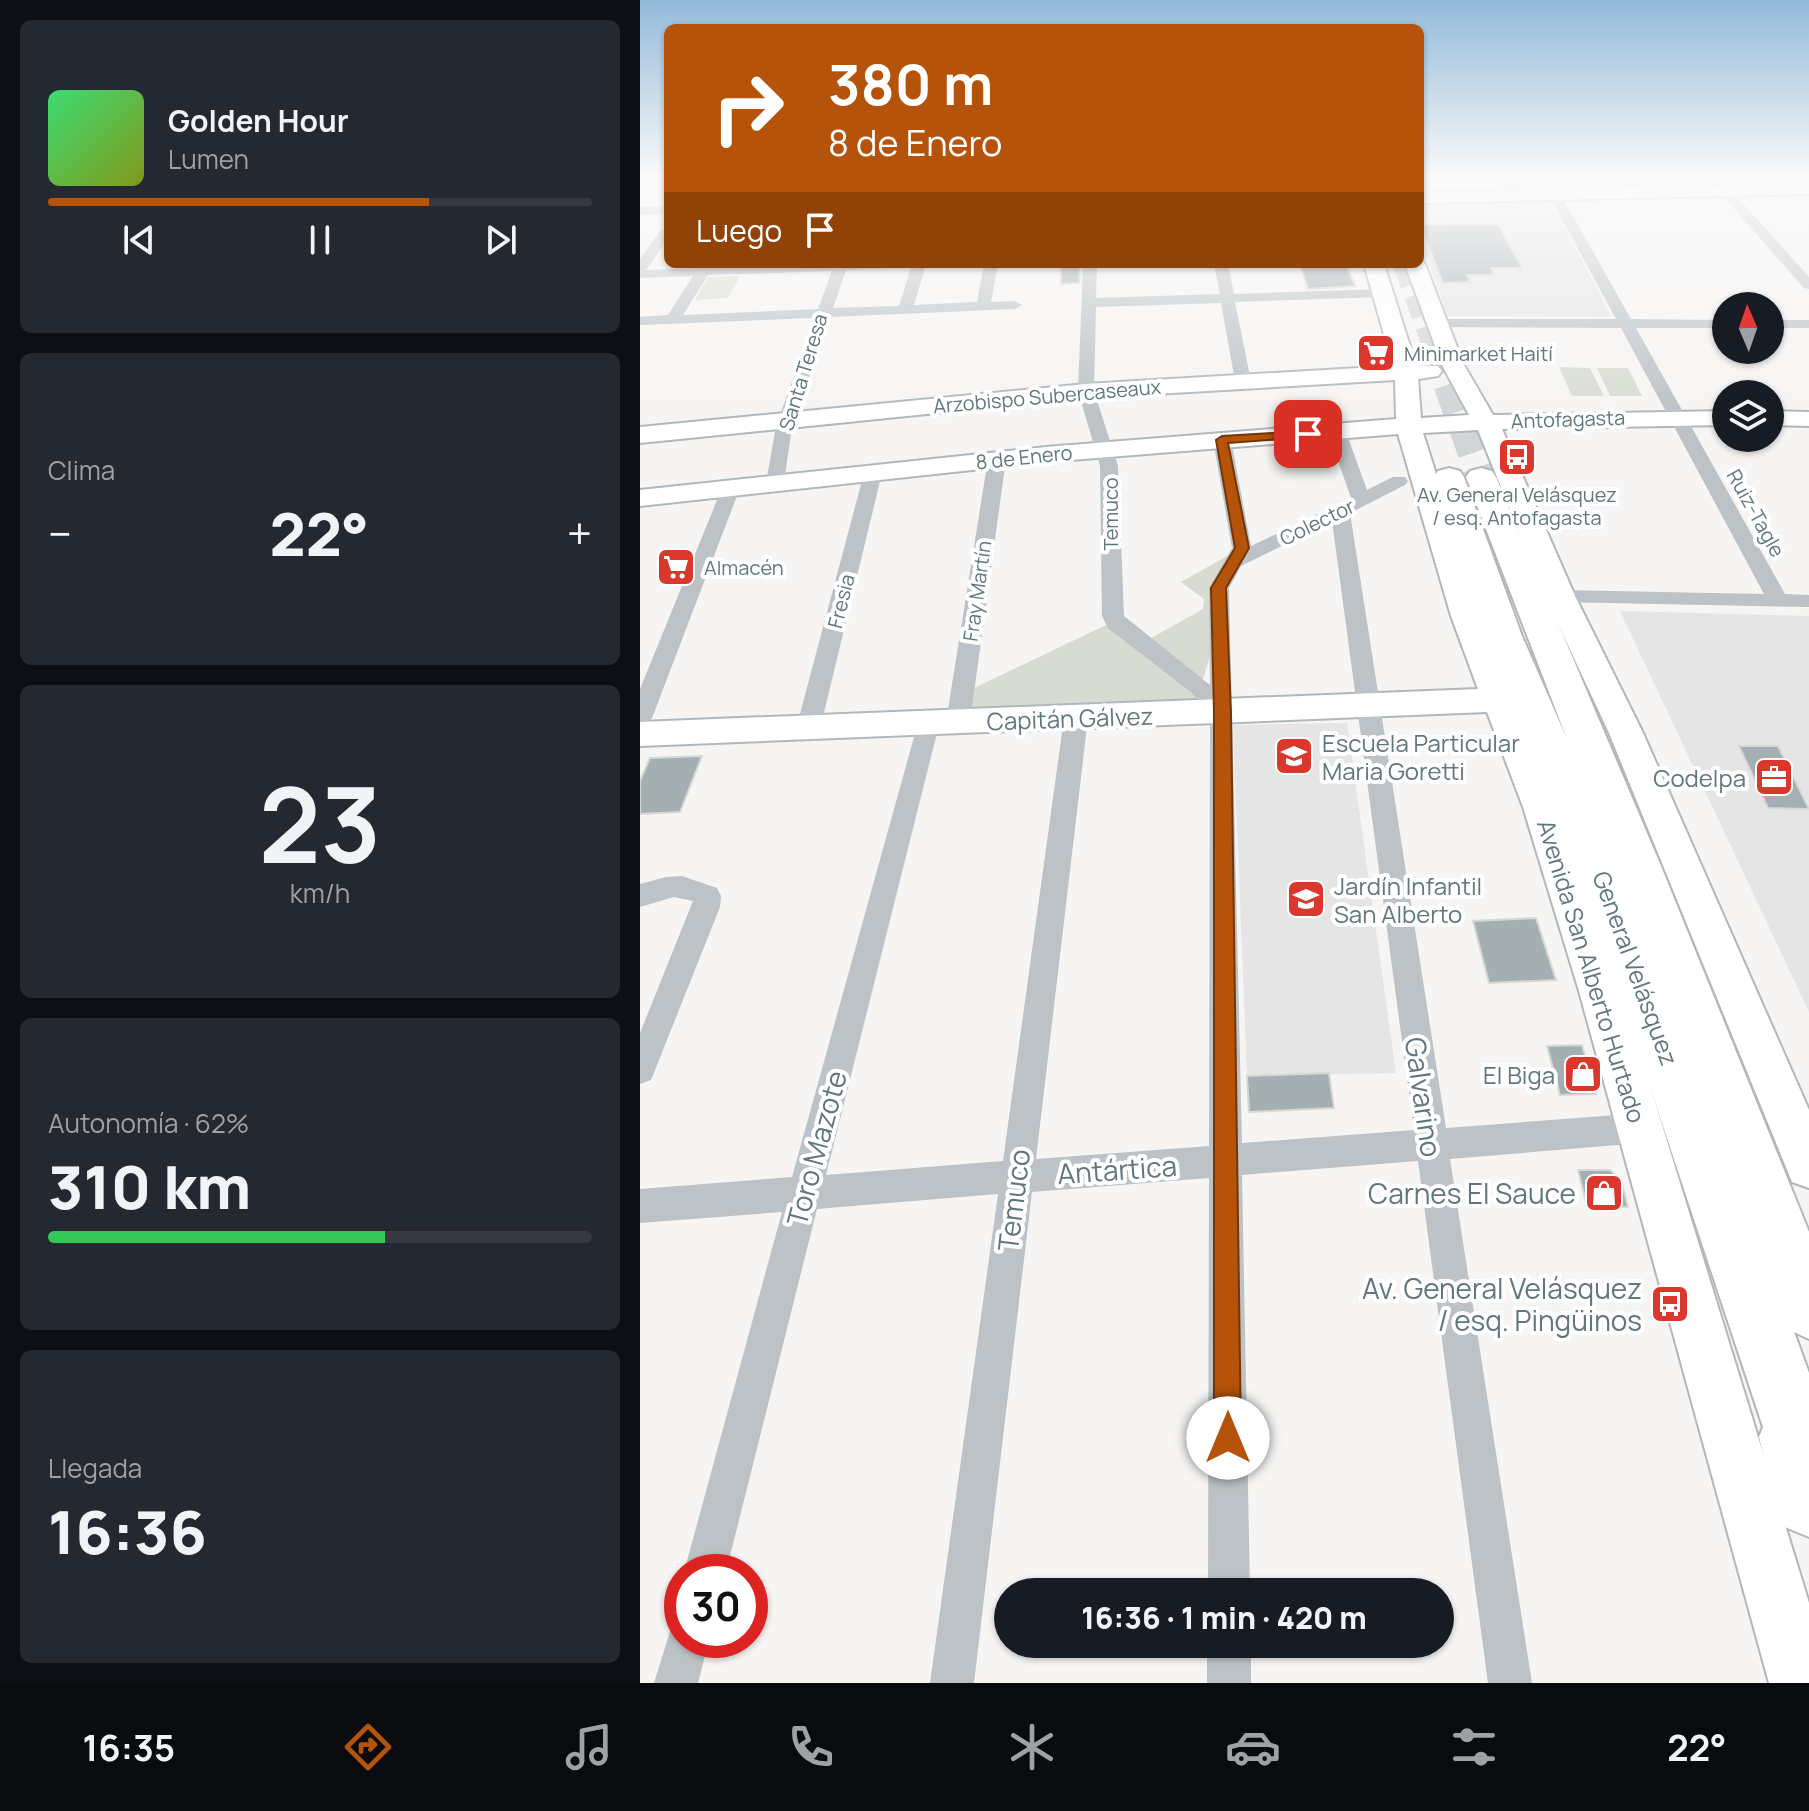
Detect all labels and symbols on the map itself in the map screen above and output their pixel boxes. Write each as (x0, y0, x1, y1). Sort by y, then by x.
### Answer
north arrow (1712, 292, 1784, 364)
street label: Santa Teresa (772, 310, 834, 434)
supermarket icon: Minimarket Haití (1355, 332, 1397, 374)
place label: Minimarket Haití (1404, 340, 1553, 367)
street label: Arzobispo Subercaseaux (932, 373, 1162, 419)
pin (1274, 400, 1342, 468)
street label: Antofagasta (1510, 404, 1626, 434)
bus stop icon: Av. General Velásquez / esq. Antofagasta (1496, 436, 1538, 478)
street label: 8 de Enero (974, 438, 1074, 475)
street label: Ruiz-Tagle (1721, 464, 1791, 562)
street label: Temuco (1097, 477, 1124, 551)
place label: Av. General Velásquez / esq. Antofagasta (1417, 481, 1617, 531)
street label: Colector (1275, 492, 1359, 552)
street label: Fray Martín (957, 539, 997, 643)
supermarket icon: Almacén (655, 546, 697, 588)
place label: Almacén (704, 554, 784, 581)
street label: Fresia (821, 571, 861, 631)
street label: Capitán Gálvez (986, 699, 1154, 737)
place label: Escuela Particular Maria Goretti (1322, 726, 1520, 787)
school or university icon: Escuela Particular Maria Goretti (1273, 735, 1315, 777)
office icon: Codelpa (1753, 756, 1795, 798)
place label: Codelpa (1653, 761, 1746, 794)
street label: Avenida San Alberto Hurtado (1530, 815, 1654, 1127)
street label: General Velásquez (1586, 866, 1686, 1070)
place label: Jardín Infantil San Alberto (1334, 869, 1482, 930)
school or university icon: Jardín Infantil San Alberto (1285, 878, 1327, 920)
street label: Galvarino (1397, 1035, 1451, 1159)
shop icon: El Biga (1562, 1053, 1604, 1095)
place label: El Biga (1483, 1058, 1555, 1091)
street label: Toro Mazote (777, 1066, 855, 1230)
street label: Antártica (1056, 1146, 1178, 1192)
street label: Temuco (988, 1147, 1038, 1253)
shop icon: Carnes El Sauce (1583, 1172, 1625, 1214)
place label: Carnes El Sauce (1368, 1174, 1576, 1212)
place label: Av. General Velásquez / esq. Pingüinos (1362, 1269, 1642, 1339)
bus stop icon: Av. General Velásquez / esq. Pingüinos (1649, 1283, 1691, 1325)
position arrow (1186, 1396, 1270, 1480)
speed limit sign: 30 (664, 1554, 768, 1658)

